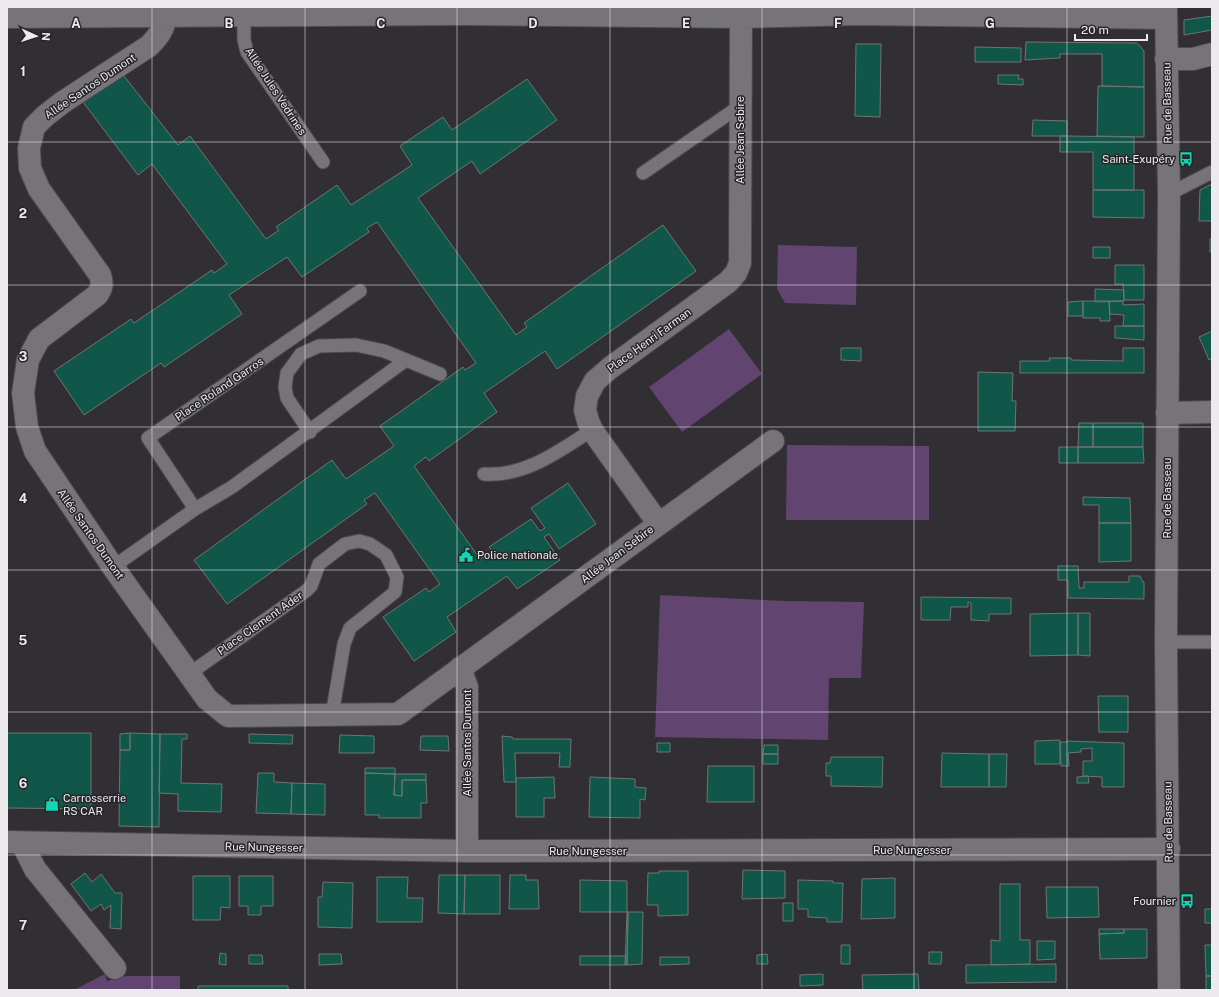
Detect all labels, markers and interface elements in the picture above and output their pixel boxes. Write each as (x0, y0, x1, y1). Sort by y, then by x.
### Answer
north arrow (16, 16, 56, 56)
text: A (71, 16, 81, 31)
text: B (225, 16, 234, 31)
text: C (376, 16, 386, 31)
text: D (528, 16, 538, 31)
text: E (682, 16, 690, 31)
text: F (834, 16, 842, 31)
text: G (985, 16, 995, 31)
scale bar (1075, 16, 1147, 42)
text: 20 m (1081, 23, 1109, 37)
text: N (40, 32, 52, 41)
street label: Allée Jules Vedrines (243, 45, 309, 137)
street label: Allée Santos Dumont (42, 51, 138, 121)
street label: Rue de Basseau (1160, 62, 1174, 144)
text: 1 (20, 64, 26, 79)
street label: Allée Jean Sebire (734, 96, 746, 184)
bus stop icon: Saint-Exupéry (1178, 151, 1194, 167)
place label: Saint-Exupéry (1102, 153, 1175, 165)
text: 2 (19, 206, 27, 221)
street label: Place Henri Farman (605, 306, 693, 374)
text: 3 (19, 349, 28, 364)
street label: Place Roland Garros (173, 355, 266, 423)
street label: Rue de Basseau (1161, 458, 1173, 538)
street label: Allée Santos Dumont (55, 487, 127, 581)
text: 4 (19, 491, 28, 506)
street label: Allée Jean Sebire (578, 523, 656, 585)
public building icon: Police nationale (458, 547, 474, 563)
place label: Police nationale (477, 549, 558, 561)
street label: Place Clement Ader (215, 589, 305, 657)
text: 5 (19, 633, 28, 648)
street label: Allée Santos Dumont (461, 689, 473, 797)
text: 6 (19, 776, 28, 791)
street label: Rue de Basseau (1161, 781, 1175, 863)
place label: Carrosserrie RS CAR (63, 792, 126, 817)
shop icon: Carrosserrie RS CAR (44, 796, 60, 812)
street label: Rue Nungesser (225, 840, 303, 854)
street label: Rue Nungesser (873, 844, 951, 856)
street label: Rue Nungesser (549, 845, 627, 857)
bus stop icon: Fournier (1179, 893, 1195, 909)
place label: Fournier (1133, 895, 1176, 907)
text: 7 (19, 918, 27, 933)

